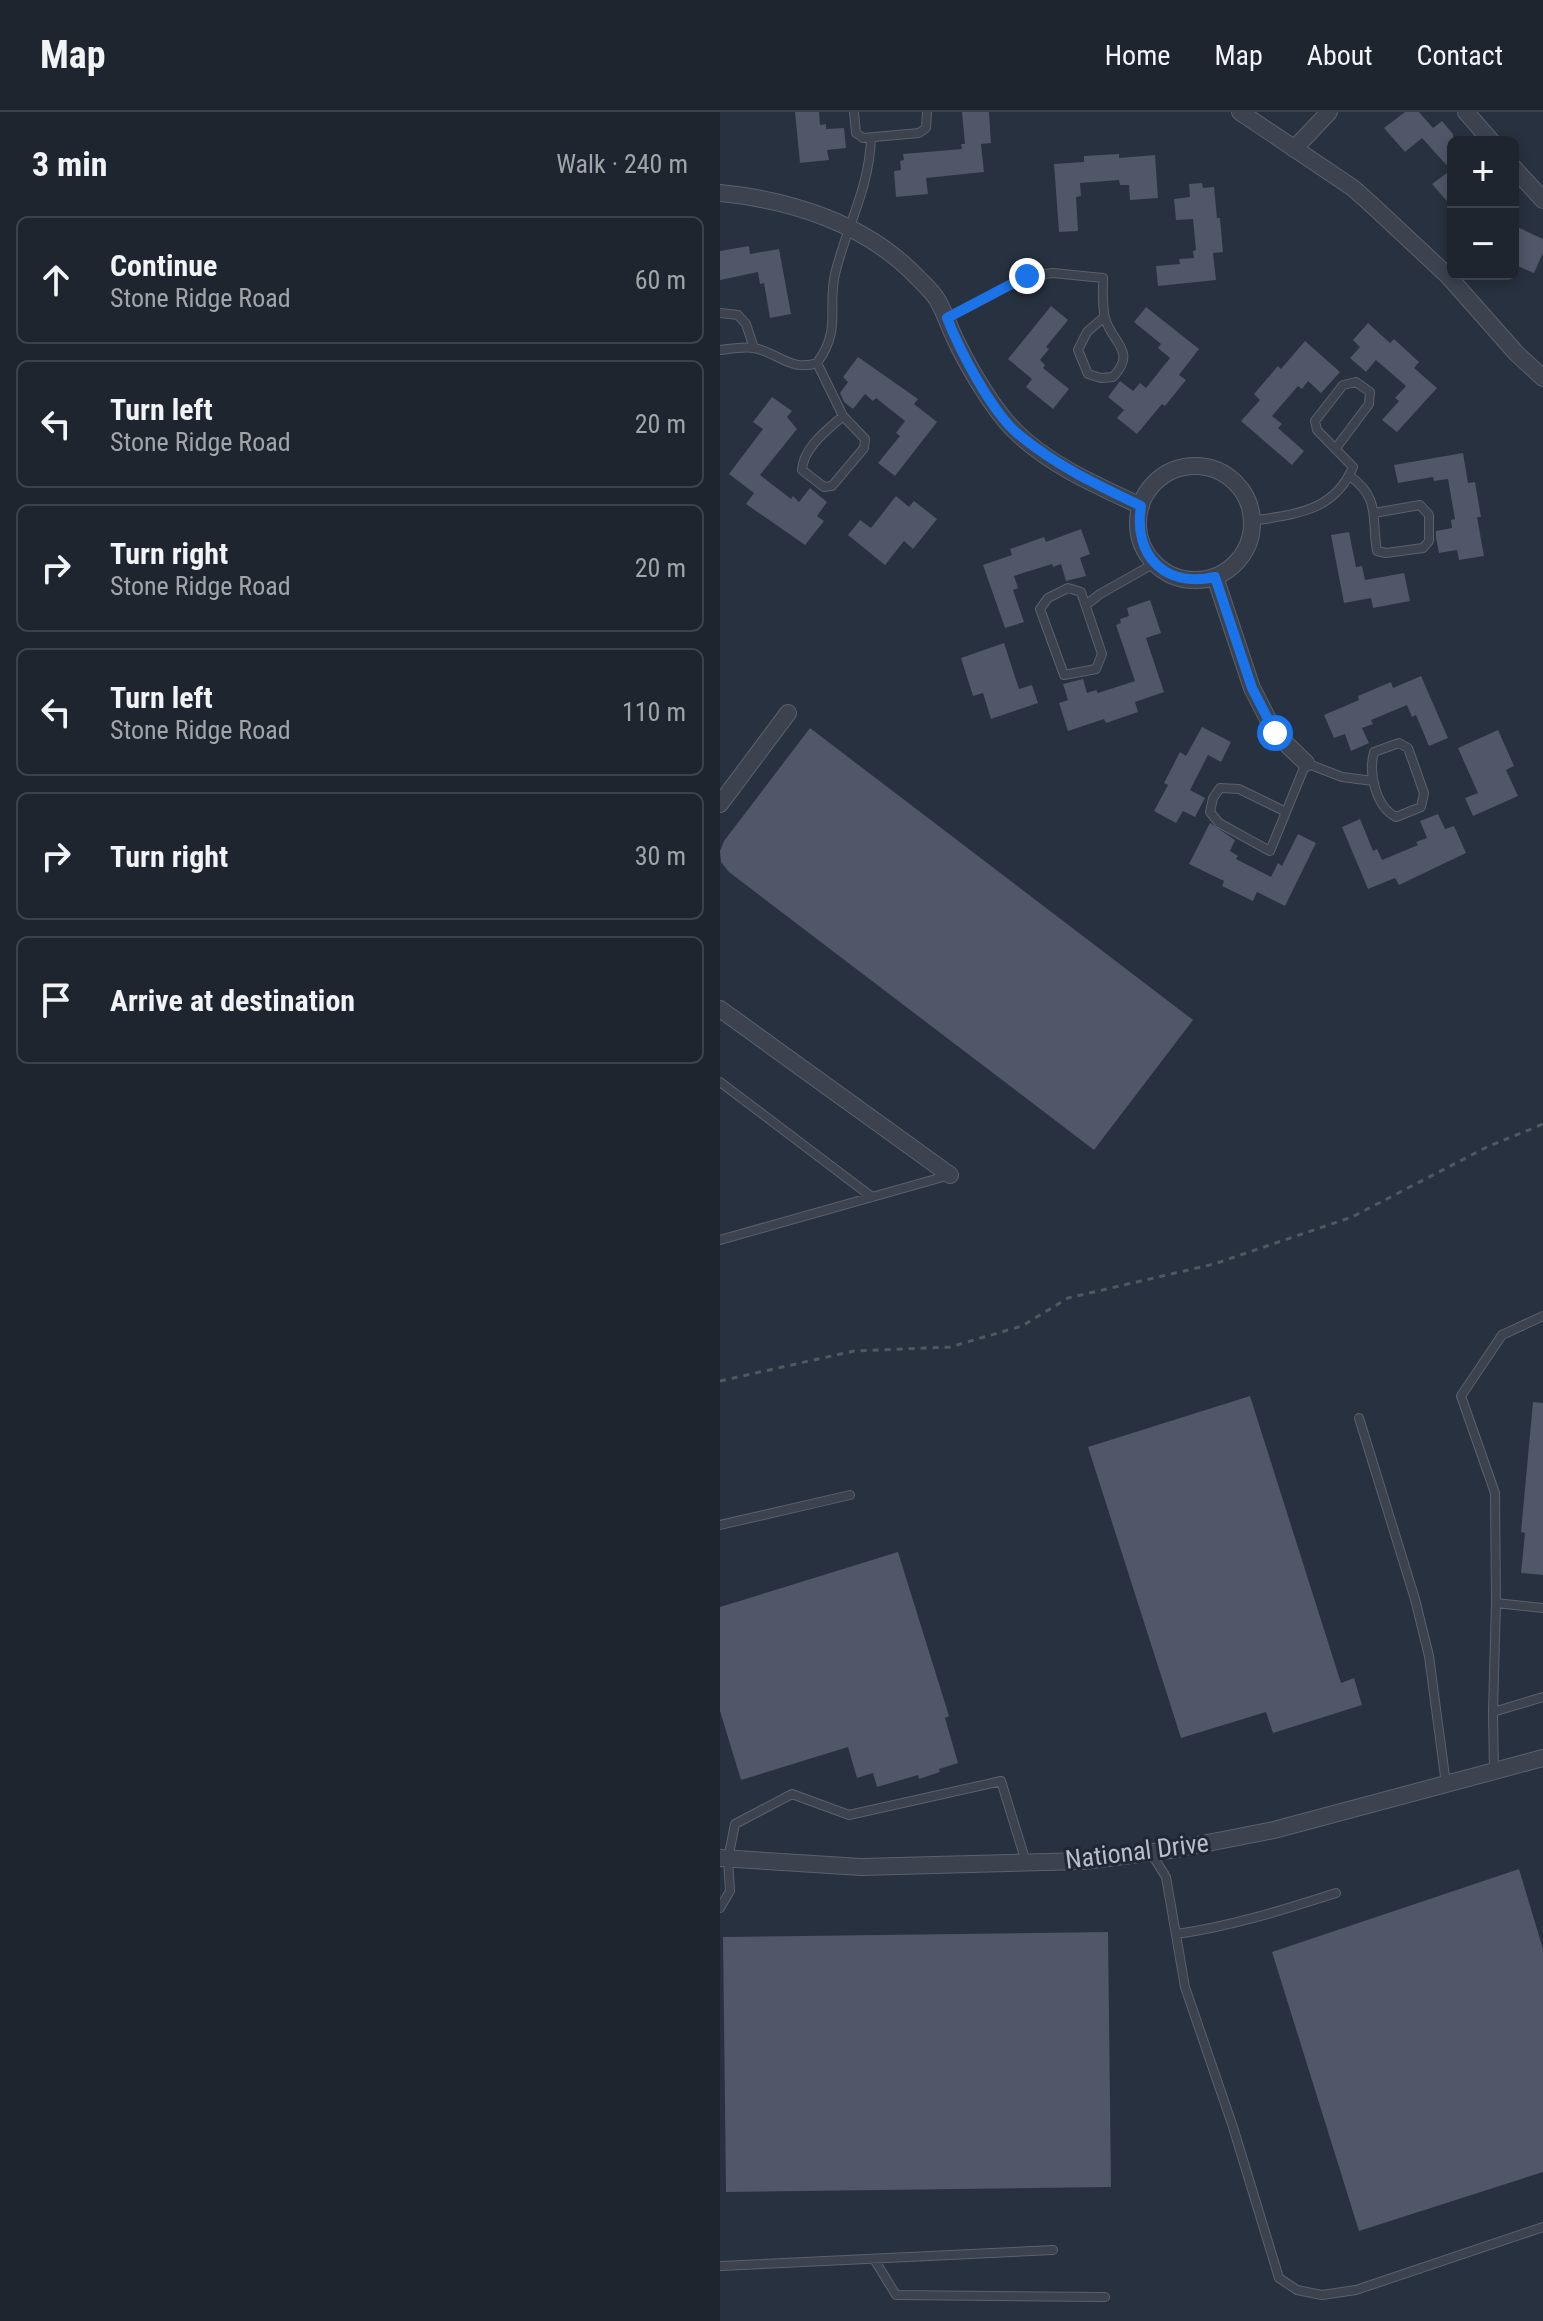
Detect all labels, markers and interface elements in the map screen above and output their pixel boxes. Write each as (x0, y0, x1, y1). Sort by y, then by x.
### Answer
text: Map (40, 33, 106, 77)
text: Home (1105, 39, 1170, 72)
text: Map (1214, 39, 1263, 72)
text: About (1307, 39, 1373, 72)
text: Contact (1417, 39, 1503, 72)
map controls (1447, 136, 1519, 280)
button: + (1447, 136, 1519, 208)
text: 3 min (32, 144, 108, 184)
text: Walk · 240 m (556, 149, 688, 179)
button: − (1447, 208, 1519, 280)
text: Continue (110, 248, 217, 283)
icon: ahead (34, 258, 78, 302)
route end (1009, 258, 1045, 294)
text: 60 m (635, 265, 686, 295)
text: Stone Ridge Road (110, 283, 291, 313)
text: Turn left (110, 392, 213, 427)
icon: left (34, 402, 78, 446)
text: 20 m (635, 409, 686, 439)
text: Stone Ridge Road (110, 427, 291, 457)
text: Turn right (110, 536, 228, 571)
icon: right (34, 546, 78, 590)
text: 20 m (635, 553, 686, 583)
text: Stone Ridge Road (110, 571, 291, 601)
text: Turn left (110, 680, 213, 715)
icon: left (34, 690, 78, 734)
text: 110 m (622, 697, 686, 727)
text: Stone Ridge Road (110, 715, 291, 745)
route start (1257, 715, 1293, 751)
icon: right (34, 834, 78, 878)
text: Turn right (110, 839, 228, 874)
text: 30 m (635, 841, 686, 871)
icon: arrive (34, 978, 78, 1022)
text: Arrive at destination (110, 983, 355, 1018)
street label: National Drive (1064, 1827, 1210, 1875)

